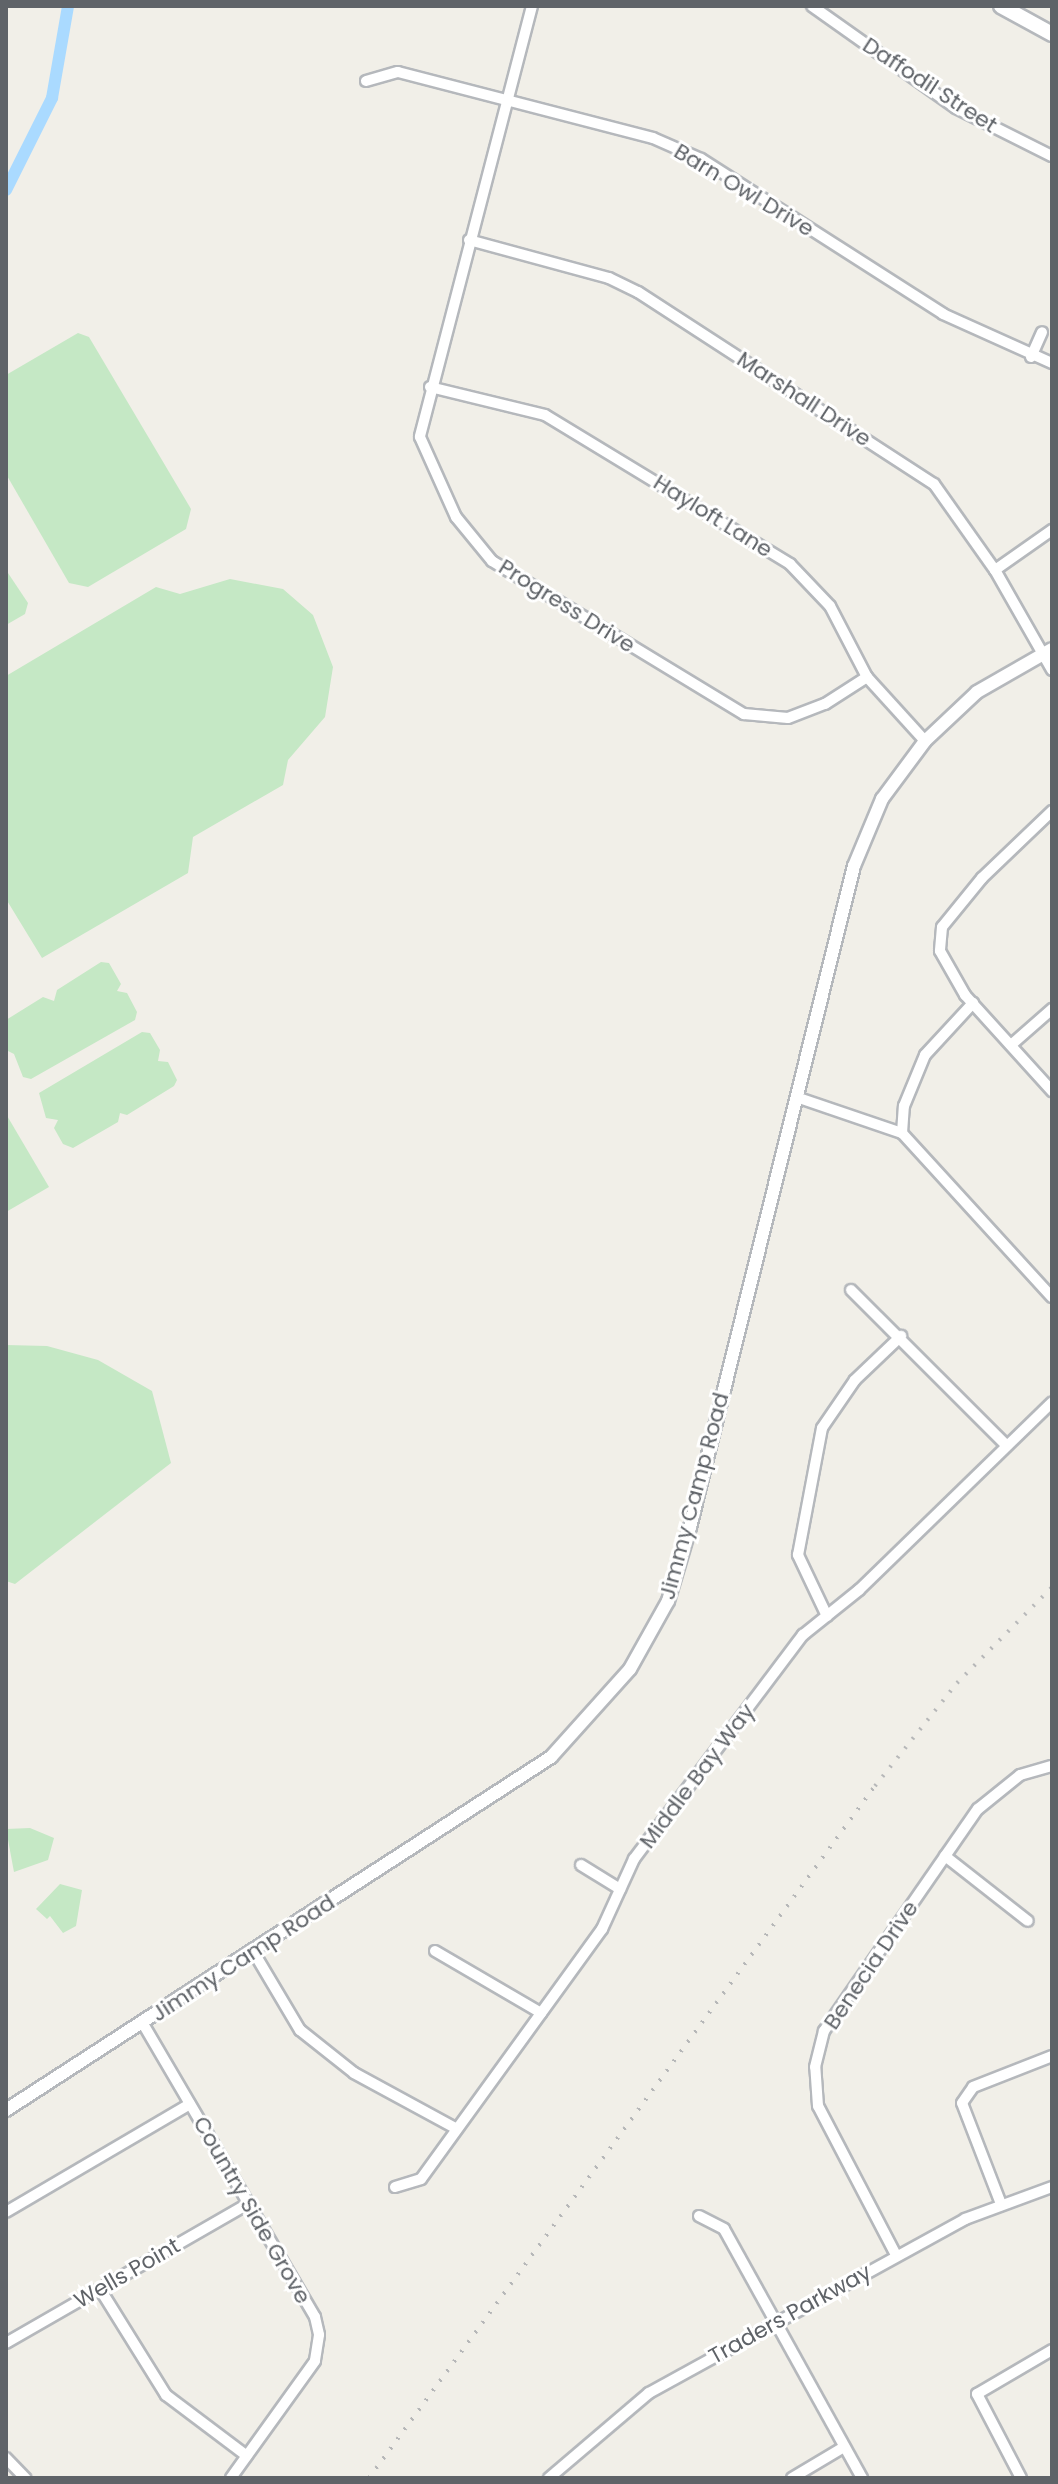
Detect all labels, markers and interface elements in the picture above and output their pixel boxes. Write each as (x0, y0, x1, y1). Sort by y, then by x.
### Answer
street label: Daffodil Street (858, 32, 1002, 138)
street label: Barn Owl Drive (669, 138, 819, 242)
street label: Marshall Drive (732, 346, 876, 452)
street label: Hayloft Lane (649, 469, 777, 563)
street label: Progress Drive (494, 554, 640, 658)
street label: Jimmy Camp Road (654, 1390, 734, 1602)
street label: Middle Bay Way (634, 1698, 760, 1854)
street label: Jimmy Camp Road (146, 1889, 340, 2027)
street label: Benecia Drive (818, 1896, 924, 2034)
street label: Country Side Grove (188, 2112, 316, 2308)
street label: Wells Point (69, 2232, 185, 2314)
street label: Traders Parkway (704, 2258, 876, 2370)

